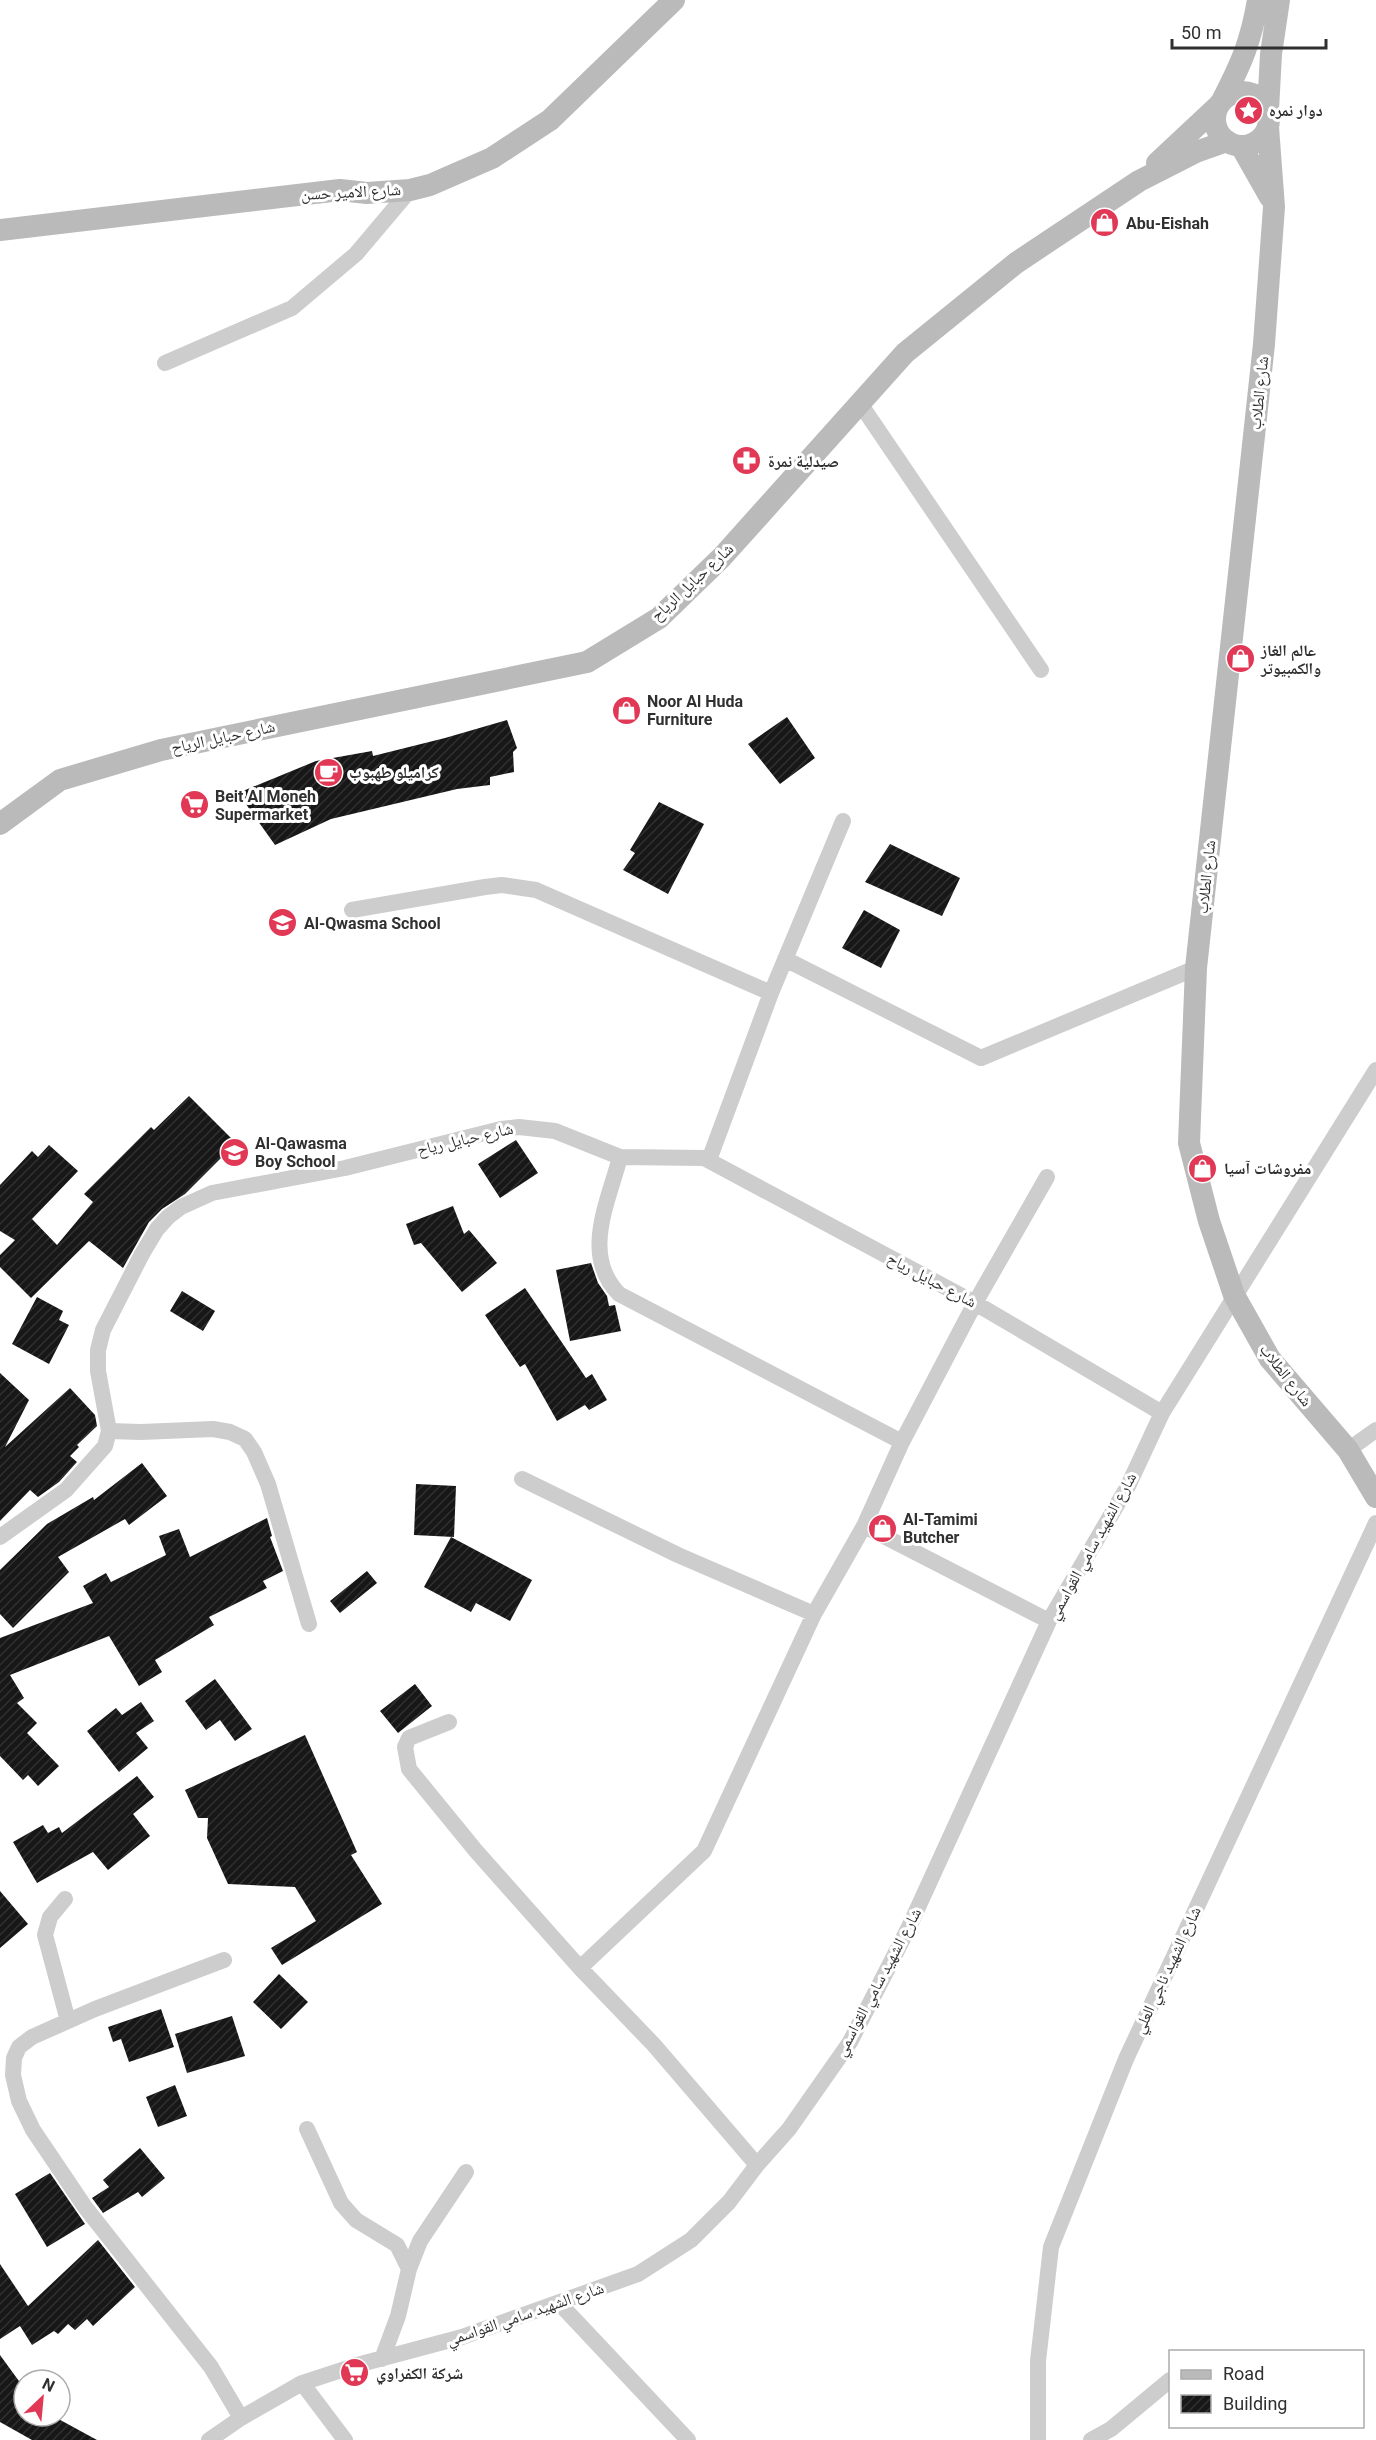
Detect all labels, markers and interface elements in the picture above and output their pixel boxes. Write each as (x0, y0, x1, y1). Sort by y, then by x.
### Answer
scale bar (1172, 12, 1326, 50)
text: 50 m (1181, 22, 1221, 43)
place icon: دوار نمره (1232, 94, 1264, 126)
place label: دوار نمره (1269, 101, 1323, 120)
street label: شارع الامير حسن (301, 180, 402, 205)
shop icon: Abu-Eishah (1089, 207, 1121, 239)
place label: Abu-Eishah (1126, 214, 1209, 233)
street label: شارع الطلاب (1246, 355, 1273, 431)
pharmacy icon: صيدلية نمرة (731, 445, 763, 477)
place label: صيدلية نمرة (768, 452, 839, 471)
street label: شارع حبايل الرياح (647, 539, 738, 626)
place label: عالم الغاز والكمبيوتر (1260, 641, 1321, 678)
shop icon: عالم الغاز والكمبيوتر (1224, 643, 1256, 675)
place label: Noor Al Huda Furniture (647, 692, 743, 729)
shop icon: Noor Al Huda Furniture (610, 694, 642, 726)
street label: شارع حبايل الرياح (169, 717, 277, 758)
cafe icon: كراميلو طهبوب (312, 756, 344, 788)
place label: كراميلو طهبوب (349, 763, 439, 782)
place label: Beit Al Moneh Supermarket (215, 787, 316, 824)
supermarket icon: Beit Al Moneh Supermarket (178, 789, 210, 821)
street label: شارع الطلاب (1193, 839, 1220, 915)
school or university icon: Al-Qwasma School (267, 907, 299, 939)
place label: Al-Qwasma School (304, 914, 441, 933)
street label: شارع حبايل رياح (415, 1119, 515, 1160)
place label: Al-Qawasma Boy School (255, 1134, 347, 1171)
school or university icon: Al-Qawasma Boy School (218, 1136, 250, 1168)
shop icon: مفروشات آسيا (1187, 1152, 1219, 1184)
place label: مفروشات آسيا (1224, 1159, 1311, 1178)
street label: شارع حبايل رياح (884, 1249, 980, 1312)
street label: شارع الطلاب (1255, 1340, 1316, 1411)
street label: شارع الشهيد سامي القواسمي (1044, 1469, 1143, 1624)
place label: Al-Tamimi Butcher (903, 1510, 978, 1547)
shop icon: Al-Tamimi Butcher (866, 1512, 898, 1544)
street label: شارع الشهيد ناجي العلي (1129, 1903, 1208, 2038)
street label: شارع الشهيد سامي القواسمي (831, 1905, 928, 2061)
street label: شارع الشهيد سامي القواسمي (444, 2278, 607, 2353)
legend (1169, 2350, 1364, 2428)
supermarket icon: شركة الكفراوي (339, 2357, 371, 2389)
text: Road (1223, 2363, 1264, 2384)
place label: شركة الكفراوي (376, 2364, 463, 2385)
north arrow (12, 2368, 72, 2428)
text: N (39, 2374, 58, 2396)
text: Building (1223, 2393, 1287, 2414)

